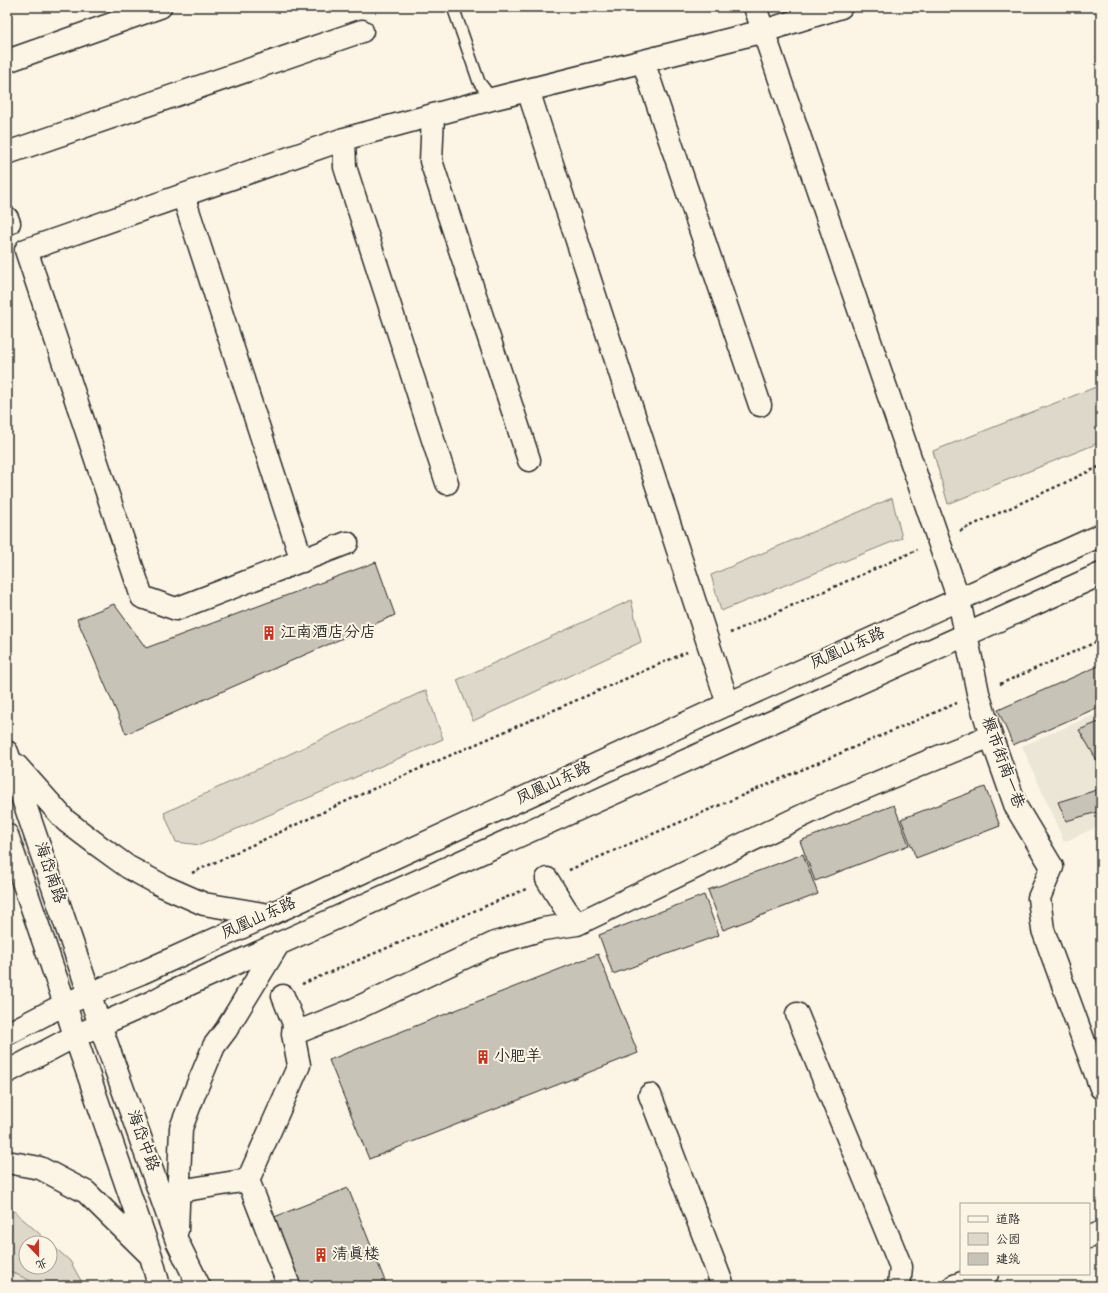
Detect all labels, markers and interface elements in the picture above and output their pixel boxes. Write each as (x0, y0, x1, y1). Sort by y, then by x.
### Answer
place label: 江南酒店分店 (280, 622, 376, 645)
street label: 凤凰山东路 (807, 622, 889, 676)
building icon: 江南酒店分店 (261, 625, 277, 641)
street label: 粮市街南一巷 (975, 714, 1029, 812)
street label: 凤凰山东路 (513, 757, 595, 811)
street label: 海岱南路 (28, 839, 70, 907)
street label: 凤凰山东路 (218, 892, 300, 946)
place label: 小肥羊 (494, 1046, 542, 1069)
building icon: 小肥羊 (475, 1049, 491, 1065)
street label: 海岱中路 (120, 1107, 164, 1175)
legend (960, 1203, 1090, 1275)
text: 道路 (996, 1212, 1020, 1229)
text: 公园 (996, 1232, 1020, 1249)
north arrow (18, 1235, 58, 1275)
place label: 清真楼 (332, 1244, 380, 1267)
building icon: 清真楼 (313, 1247, 329, 1263)
text: 建筑 (996, 1252, 1020, 1269)
text: 北 (33, 1253, 49, 1272)

